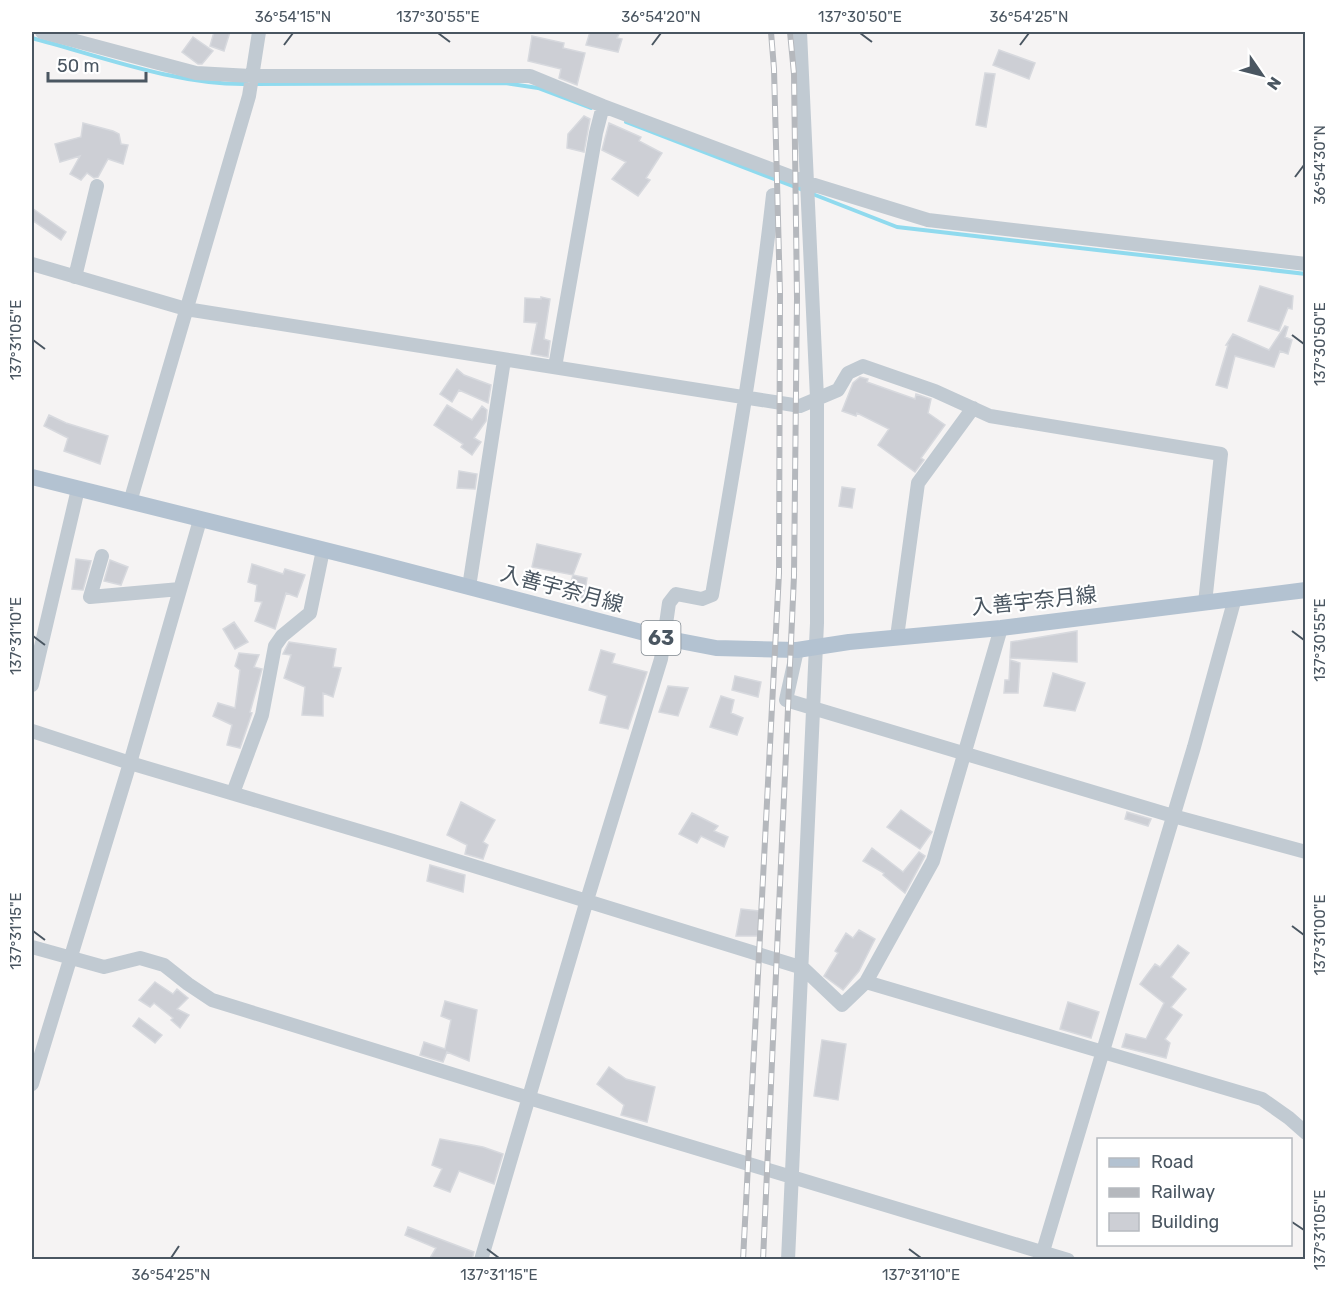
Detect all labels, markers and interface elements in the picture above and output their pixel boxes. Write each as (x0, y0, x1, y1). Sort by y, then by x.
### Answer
text: 36°54'15"N (255, 8, 331, 26)
text: 137°30'55"E (396, 8, 480, 26)
text: 36°54'20"N (621, 8, 701, 26)
text: 137°30'50"E (818, 8, 902, 26)
text: 36°54'25"N (990, 8, 1068, 26)
scale bar (48, 45, 146, 83)
north arrow (1232, 45, 1292, 105)
text: 50 m (57, 55, 100, 77)
text: N (1263, 73, 1285, 93)
text: 36°54'30"N (1311, 125, 1329, 205)
text: 137°31'05"E (7, 300, 25, 380)
text: 137°30'50"E (1311, 302, 1329, 386)
street label: 入善宇奈月線 (498, 560, 626, 617)
street label: 入善宇奈月線 (970, 581, 1098, 620)
text: 137°31'10"E (7, 597, 25, 675)
text: 137°30'55"E (1311, 598, 1329, 682)
road number: 63 (642, 621, 680, 655)
text: 137°31'15"E (7, 892, 25, 970)
text: 137°31'00"E (1311, 894, 1329, 976)
legend (1097, 1138, 1292, 1246)
text: Road (1151, 1151, 1194, 1173)
text: Railway (1151, 1181, 1215, 1203)
text: 137°31'05"E (1311, 1190, 1329, 1270)
text: Building (1151, 1211, 1219, 1233)
text: 36°54'25"N (132, 1266, 210, 1284)
text: 137°31'15"E (460, 1266, 538, 1284)
text: 137°31'10"E (882, 1266, 960, 1284)

